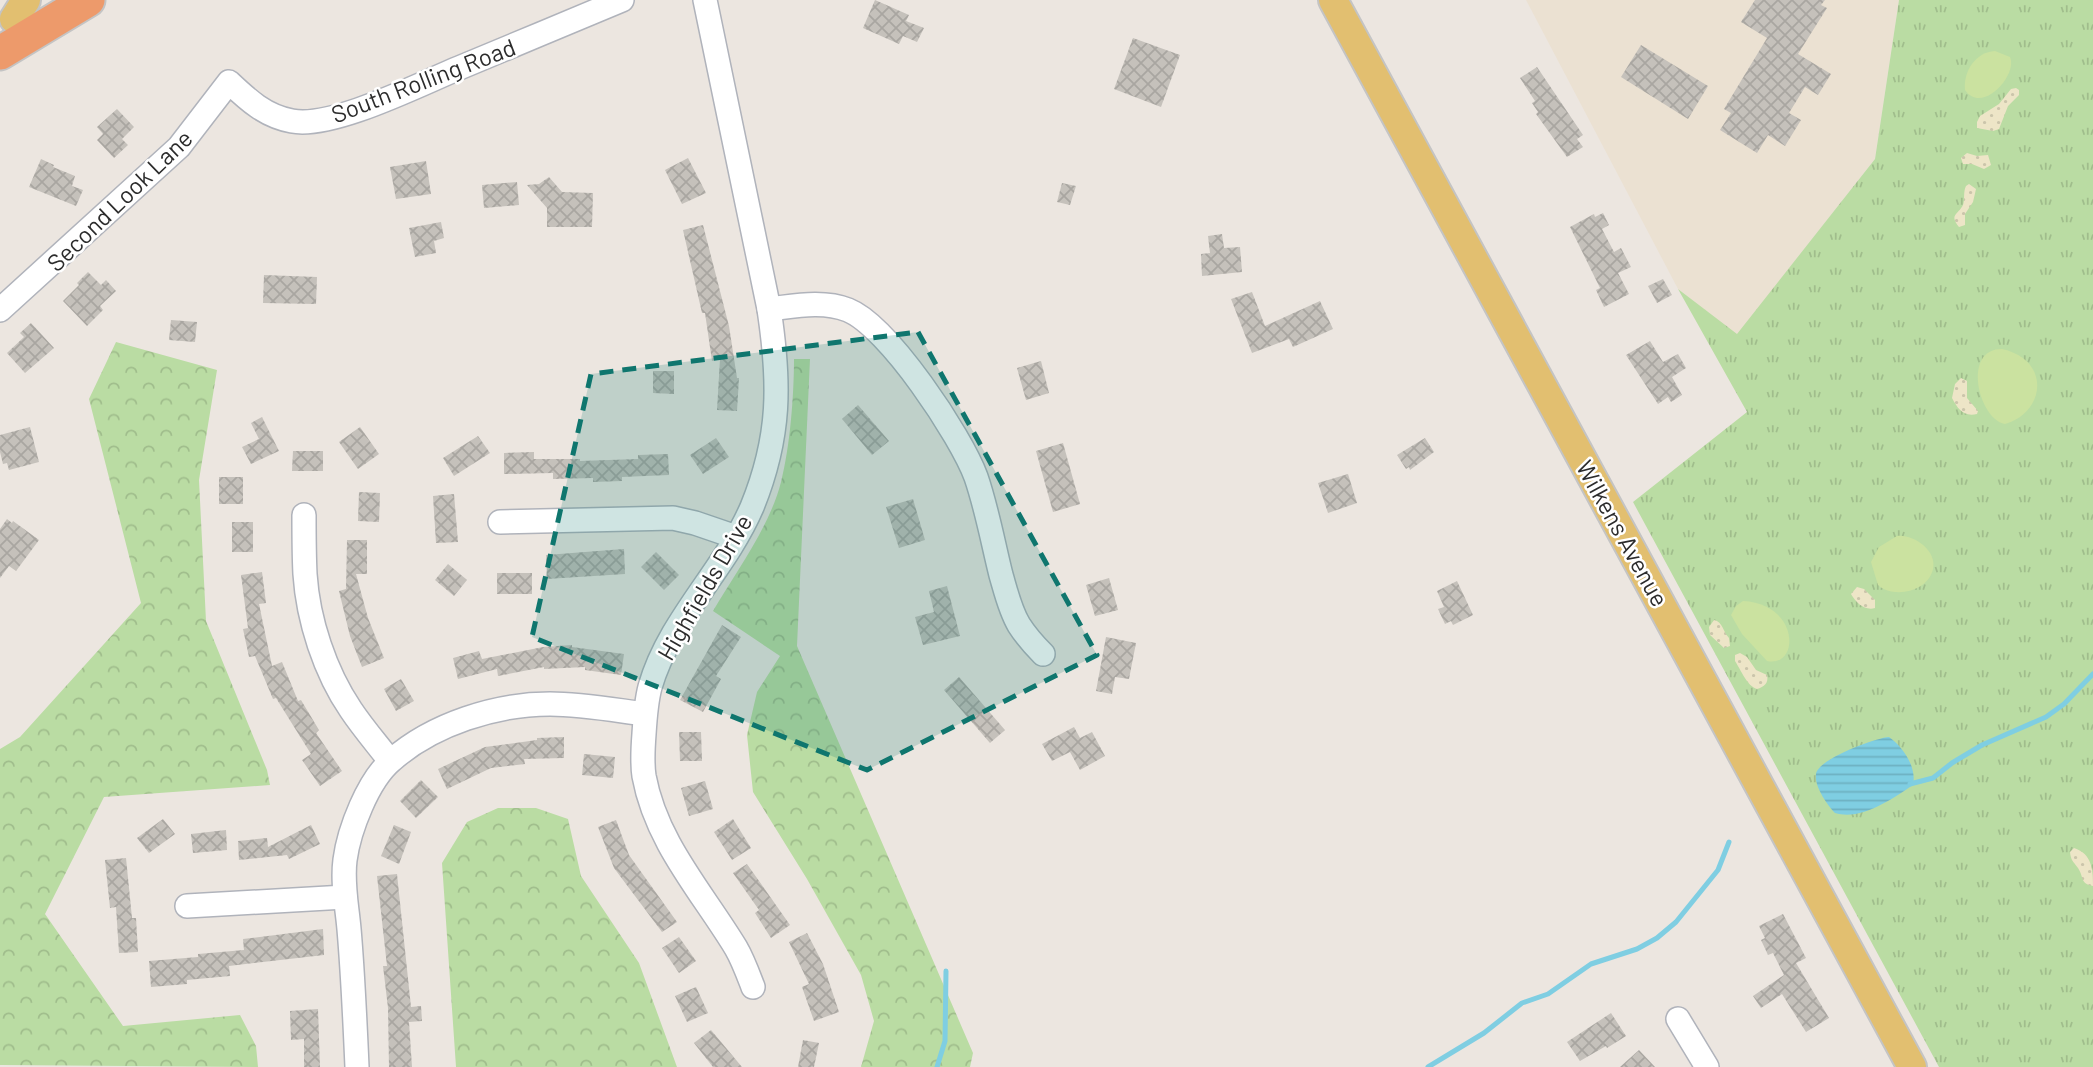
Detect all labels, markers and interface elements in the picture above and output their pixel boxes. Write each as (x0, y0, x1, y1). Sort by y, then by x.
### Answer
street label: South Rolling Road (327, 32, 519, 128)
street label: Second Look Lane (40, 123, 198, 277)
street label: Wilkens Avenue (1571, 455, 1675, 611)
street label: Highfields Drive (651, 509, 757, 665)

